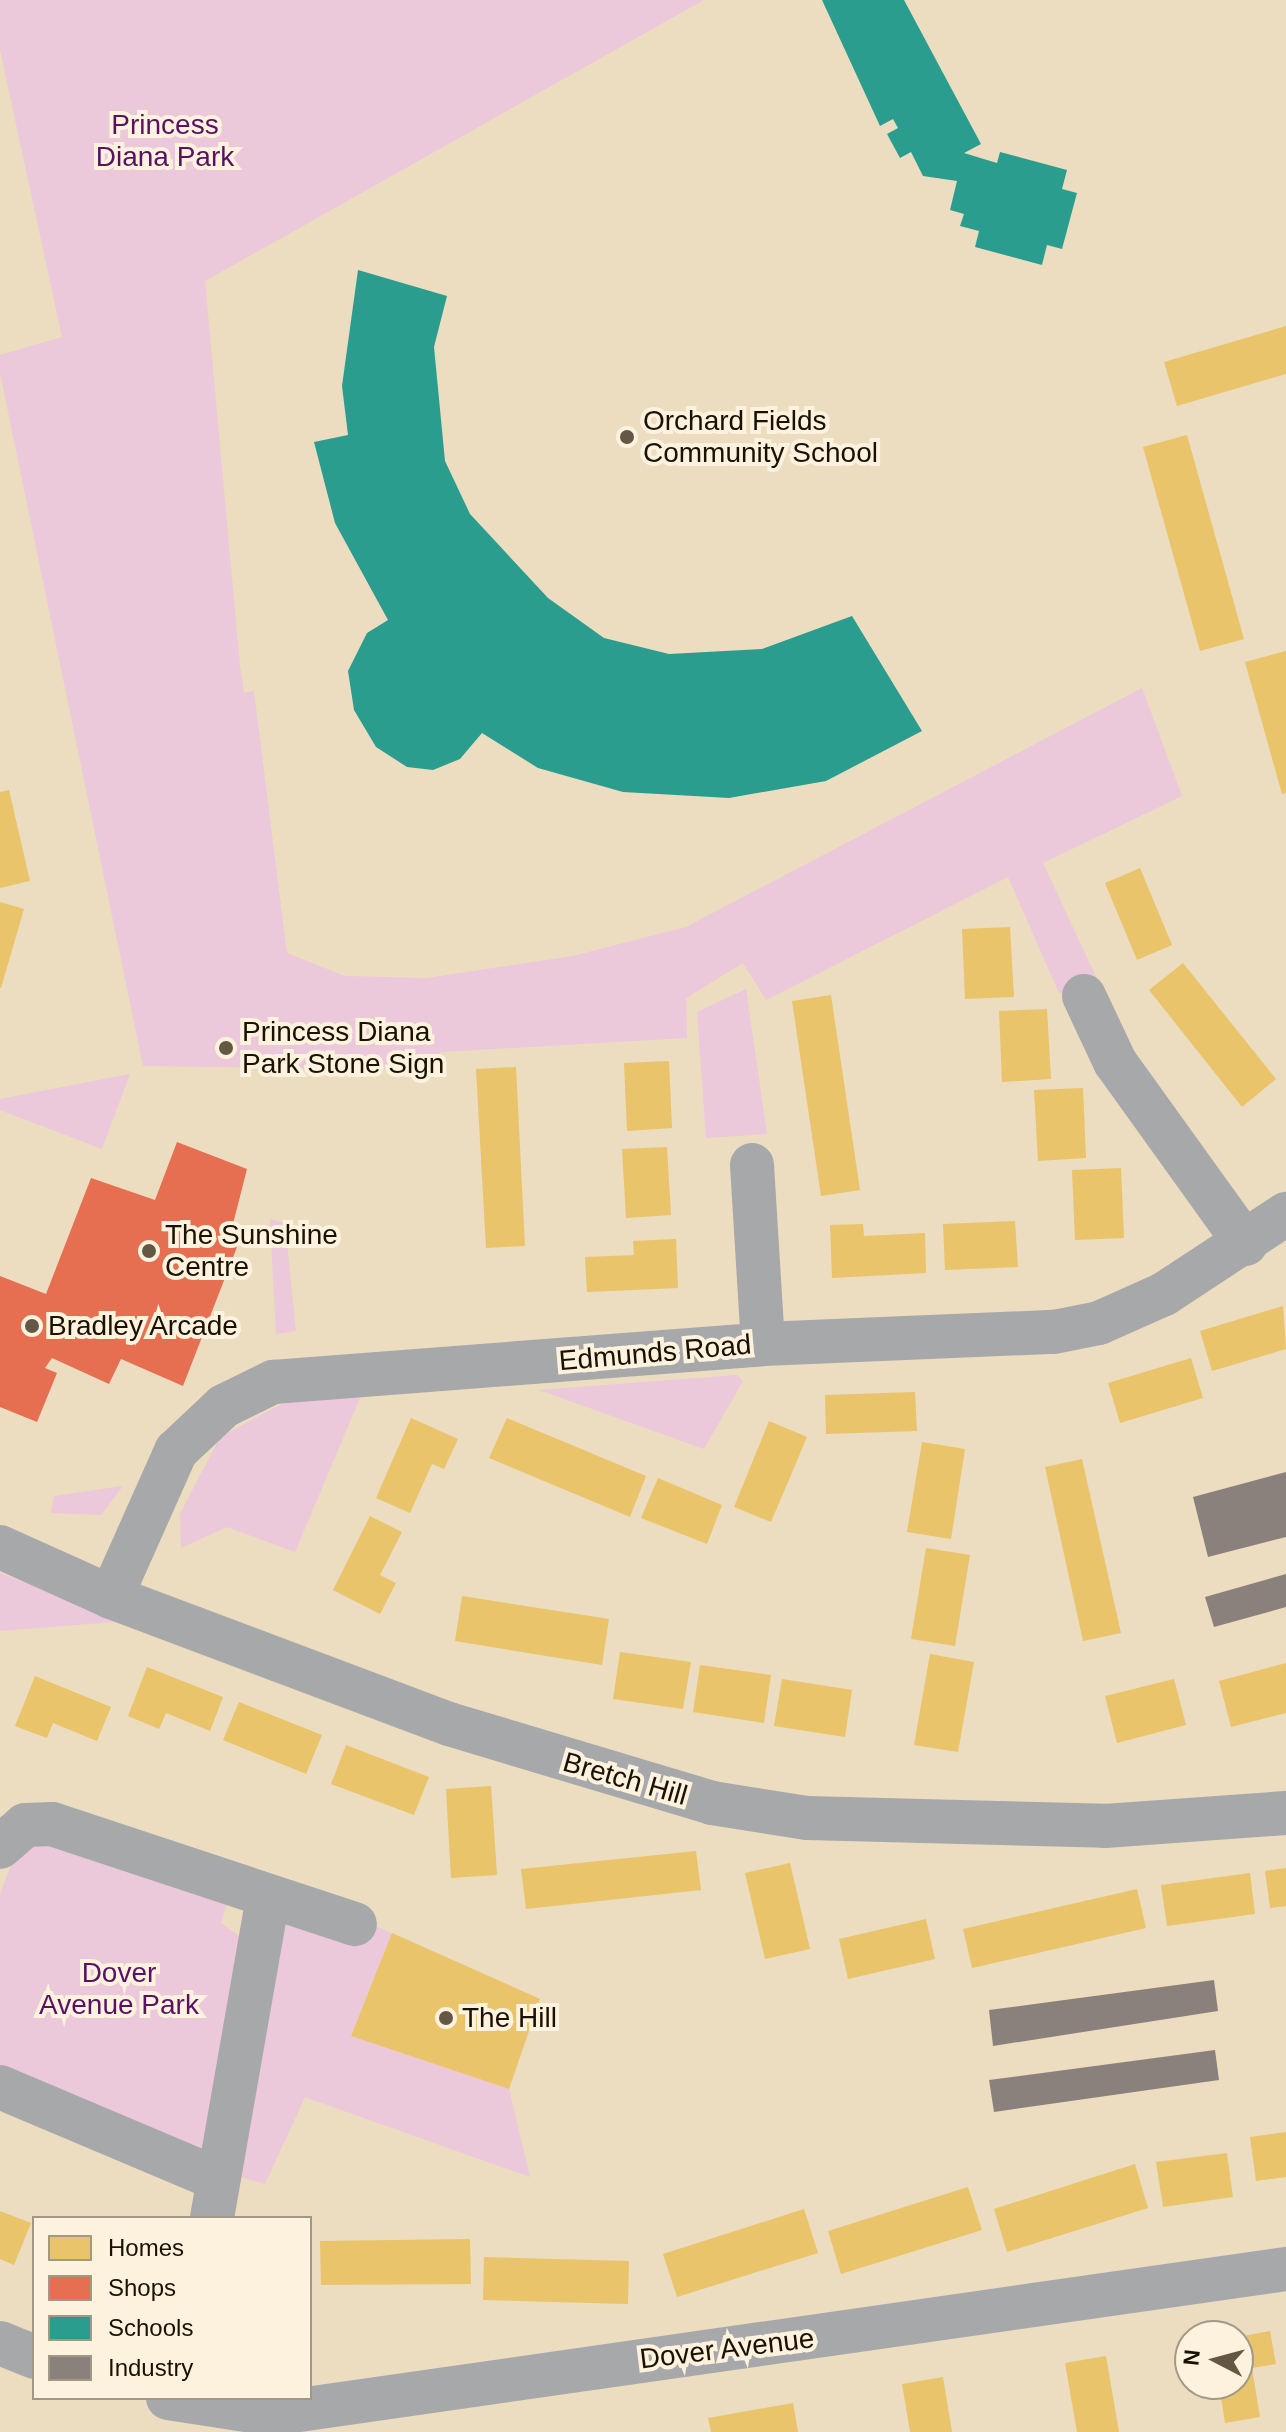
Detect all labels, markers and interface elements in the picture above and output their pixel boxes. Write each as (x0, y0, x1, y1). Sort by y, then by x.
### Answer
park label: Princess Diana Park (96, 108, 234, 174)
place label: Orchard Fields Community School (643, 404, 878, 470)
marker: Orchard Fields Community School (618, 428, 636, 446)
place label: Princess Diana Park Stone Sign (242, 1015, 444, 1081)
marker: Princess Diana Park Stone Sign (217, 1039, 235, 1057)
place label: The Sunshine Centre (165, 1218, 338, 1284)
marker: The Sunshine Centre (140, 1242, 158, 1260)
place label: Bradley Arcade (48, 1309, 239, 1343)
marker: Bradley Arcade (23, 1317, 41, 1335)
street label: Edmunds Road (557, 1328, 753, 1378)
street label: Bretch Hill (559, 1745, 691, 1813)
park label: Dover Avenue Park (39, 1956, 199, 2022)
place label: The Hill (462, 2001, 557, 2035)
marker: The Hill (437, 2009, 455, 2027)
legend (32, 2216, 312, 2400)
text: Homes (108, 2234, 184, 2261)
text: Shops (108, 2274, 176, 2301)
text: Schools (108, 2314, 193, 2341)
north arrow (1174, 2320, 1254, 2400)
street label: Dover Avenue (637, 2322, 817, 2376)
text: N (1178, 2348, 1205, 2367)
text: Industry (108, 2354, 193, 2381)

